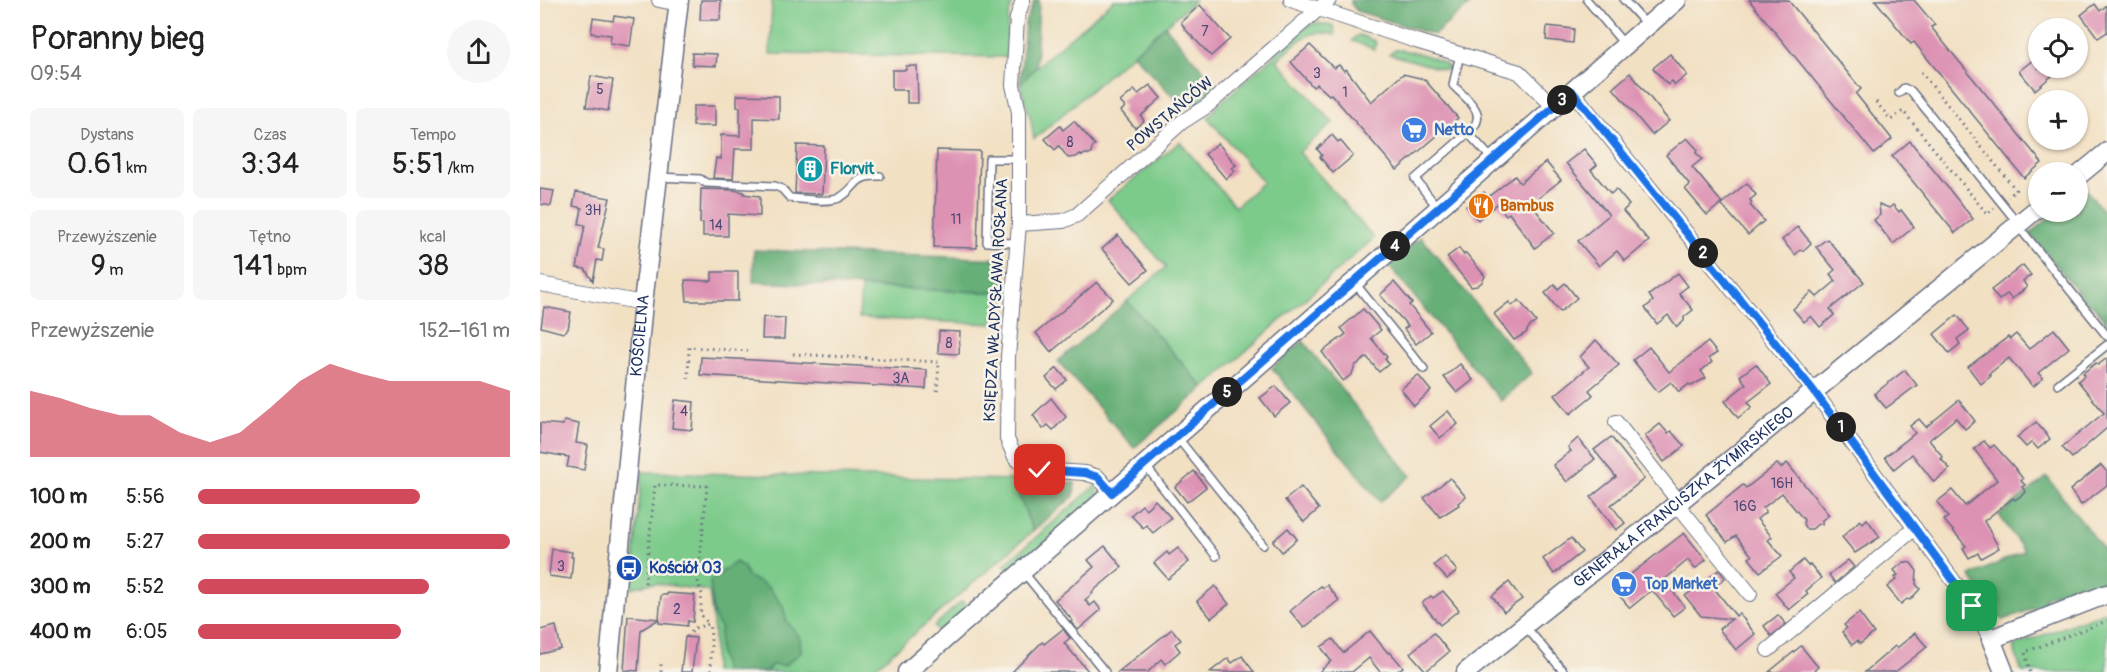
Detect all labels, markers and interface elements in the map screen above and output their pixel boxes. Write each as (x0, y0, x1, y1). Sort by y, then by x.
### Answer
text: Poranny bieg (30, 18, 205, 59)
map controls (2028, 18, 2088, 222)
button: locate (2028, 18, 2088, 78)
button: share (447, 20, 510, 83)
house number: 7 (1201, 23, 1209, 40)
text: 09:54 (30, 61, 82, 86)
house number: 3 (1313, 65, 1321, 82)
street label: POWSTAŃCÓW (1122, 71, 1217, 156)
house number: 5 (596, 81, 604, 98)
house number: 1 (1342, 84, 1348, 101)
pin: 3 (1547, 85, 1577, 115)
text: 3 (1558, 90, 1566, 110)
button: + (2028, 90, 2088, 150)
supermarket icon: Netto (1399, 115, 1429, 145)
place label: Netto (1434, 120, 1475, 140)
text: Dystans (80, 125, 134, 145)
text: Czas (254, 125, 286, 145)
text: Tempo (410, 125, 456, 145)
house number: 8 (1066, 134, 1074, 151)
text: 0.61 (67, 145, 123, 182)
text: 3:34 (241, 145, 299, 182)
text: 5:51 (392, 145, 444, 182)
building icon: Florvit (795, 154, 825, 184)
text: km (123, 158, 147, 178)
text: /km (444, 158, 474, 178)
place label: Florvit (830, 159, 875, 179)
button: − (2028, 162, 2088, 222)
street label: KSIĘDZA WŁADYSŁAWA ROSŁANA (980, 178, 1012, 422)
restaurant icon: Bambus (1466, 191, 1496, 221)
place label: Bambus (1500, 196, 1555, 216)
house number: 3H (585, 202, 601, 219)
house number: 11 (951, 211, 961, 228)
house number: 14 (709, 217, 723, 234)
text: Przewyższenie (57, 227, 157, 247)
text: Tętno (249, 227, 291, 247)
text: kcal (420, 227, 446, 247)
pin: 4 (1380, 231, 1410, 261)
text: 4 (1390, 236, 1400, 256)
pin: 2 (1688, 238, 1718, 268)
text: 2 (1699, 243, 1707, 263)
text: 9 (90, 247, 106, 284)
text: 141 (233, 247, 274, 284)
text: 38 (417, 247, 449, 284)
text: m (106, 260, 124, 280)
text: bpm (274, 260, 307, 280)
street label: KOŚCIELNA (626, 293, 654, 377)
text: Przewyższenie (30, 318, 154, 343)
text: 152–161 m (419, 318, 510, 343)
house number: 8 (945, 335, 953, 352)
house number: 3A (893, 370, 909, 387)
pin: 5 (1212, 377, 1242, 407)
text: 5 (1223, 382, 1231, 402)
street label: GENERAŁA FRANCISZKA ŻYMIRSKIEGO (1569, 402, 1798, 592)
house number: 4 (680, 403, 688, 420)
pin: 1 (1826, 412, 1856, 442)
text: 1 (1838, 417, 1844, 437)
pin (1014, 444, 1065, 495)
icon: check (1023, 453, 1056, 486)
house number: 16H (1771, 475, 1793, 492)
text: 100 m (30, 484, 87, 509)
text: 5:56 (126, 484, 165, 509)
house number: 16G (1734, 498, 1756, 515)
text: 200 m (30, 529, 91, 554)
text: 5:27 (126, 529, 164, 554)
bus stop icon: Kościół 03 (614, 553, 644, 583)
house number: 3 (557, 558, 565, 575)
place label: Kościół 03 (649, 558, 721, 578)
supermarket icon: Top Market (1609, 569, 1639, 599)
text: 300 m (30, 574, 91, 599)
text: 5:52 (126, 574, 164, 599)
place label: Top Market (1643, 574, 1718, 594)
pin (1946, 580, 1997, 631)
icon: arrive (1955, 589, 1988, 622)
house number: 2 (673, 601, 681, 618)
text: 400 m (30, 619, 91, 644)
text: 6:05 (126, 619, 167, 644)

